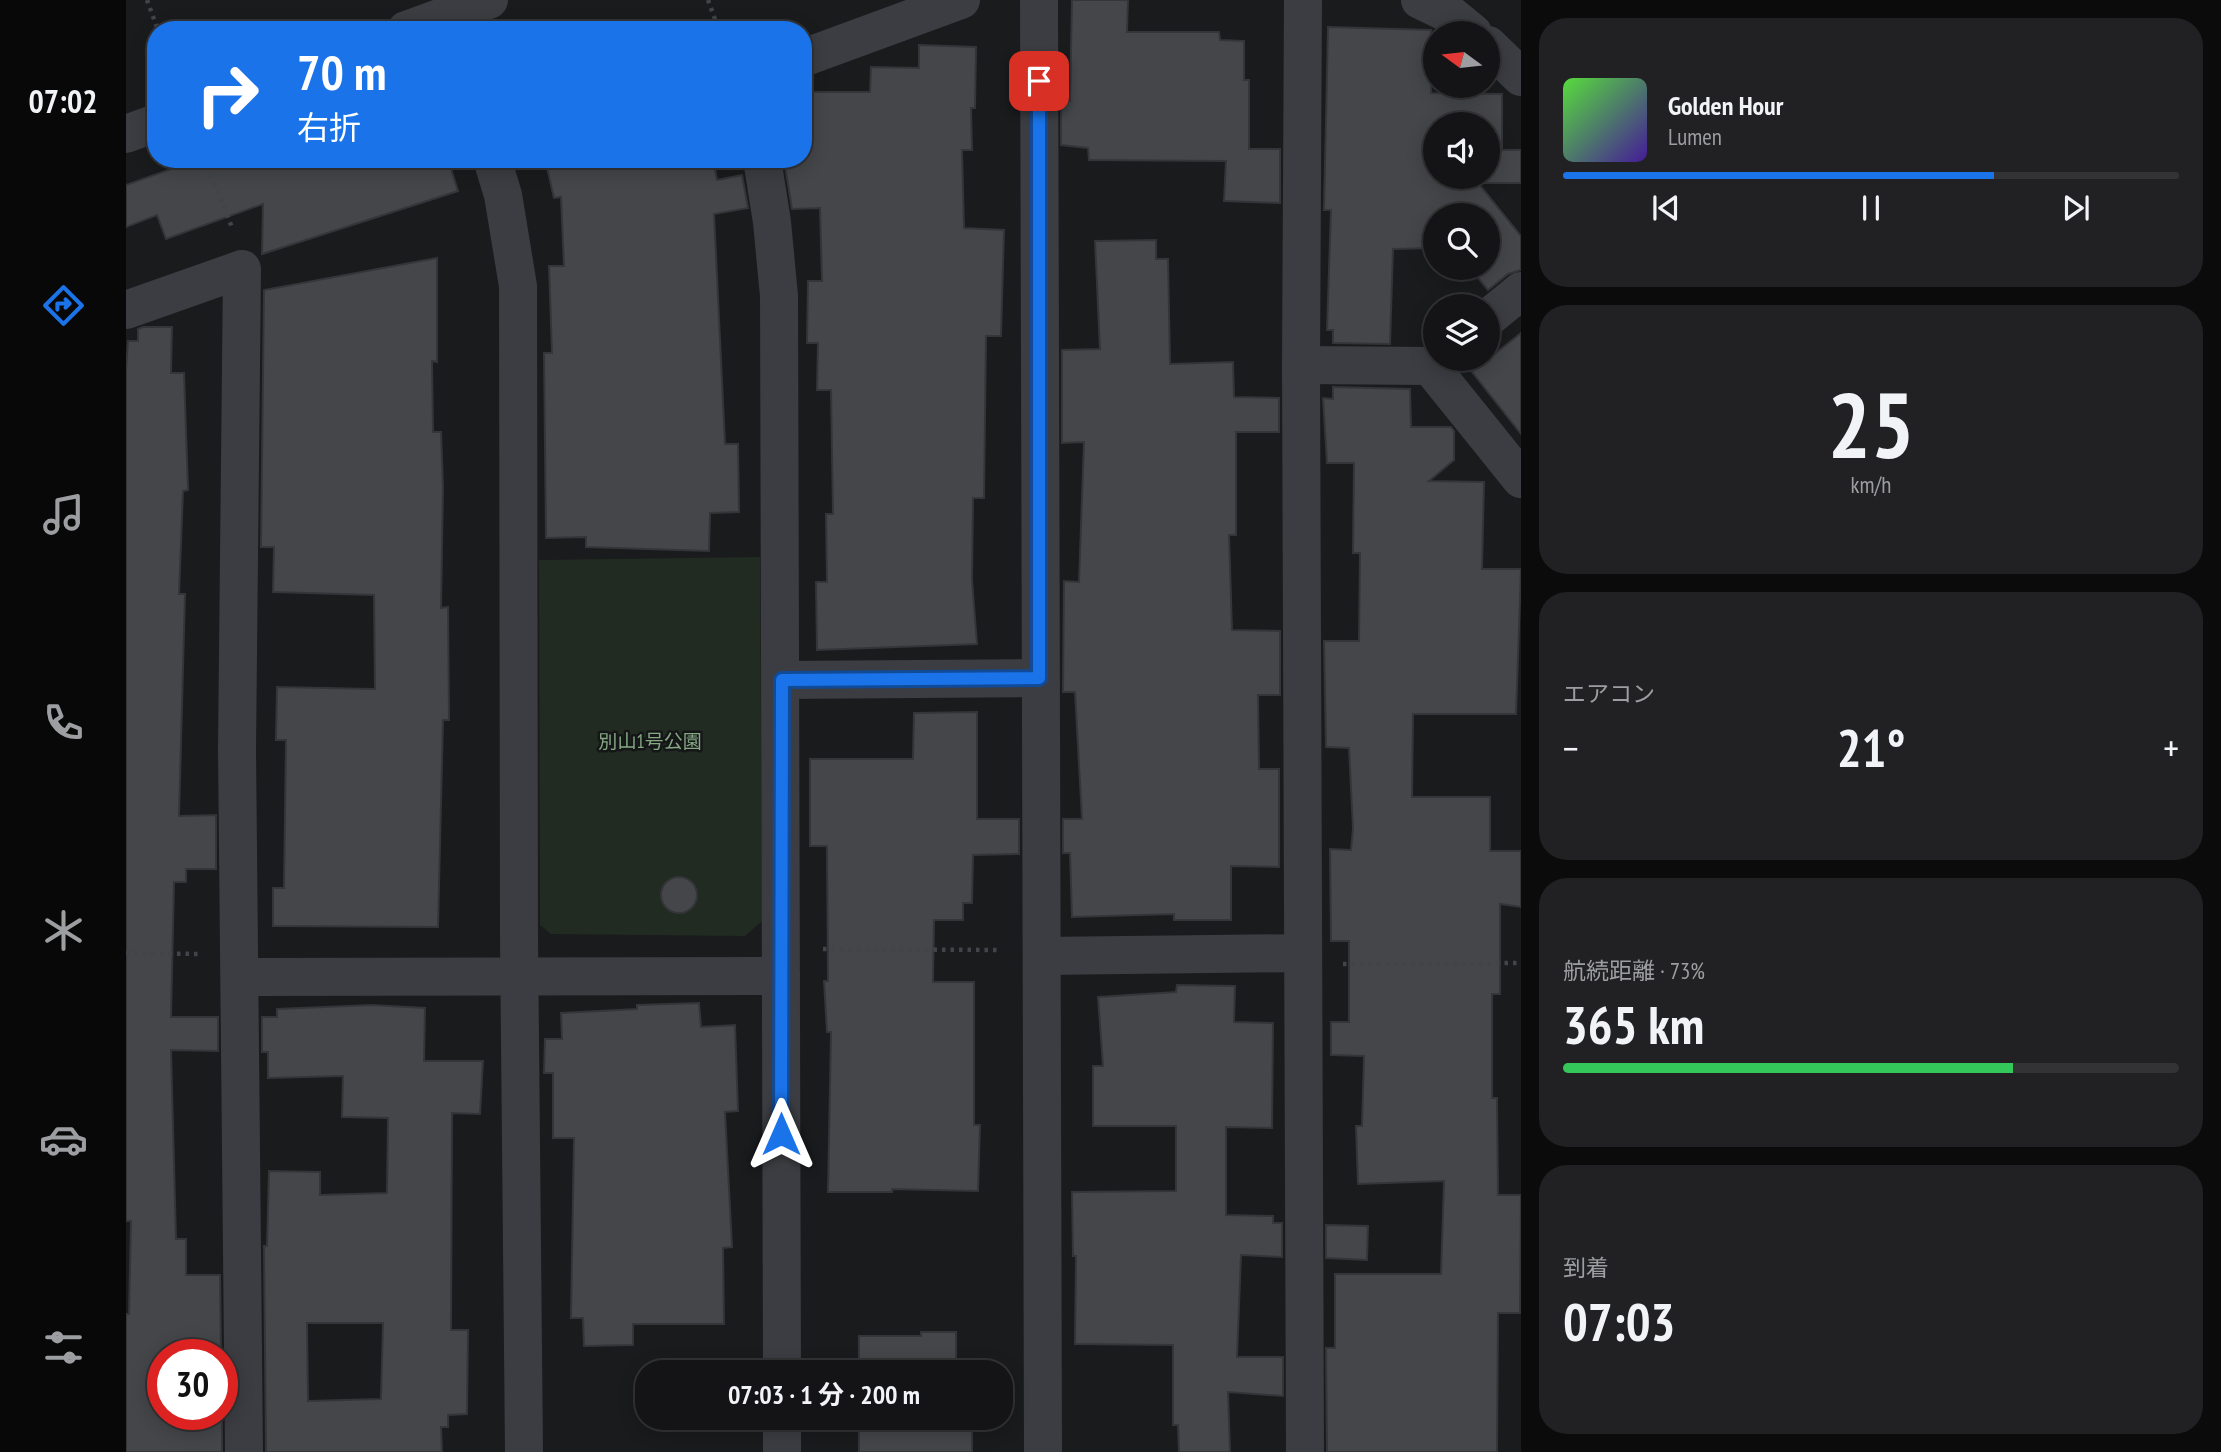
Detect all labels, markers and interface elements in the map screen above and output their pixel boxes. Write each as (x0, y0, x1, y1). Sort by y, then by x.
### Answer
north arrow (1423, 21, 1500, 98)
map controls (1423, 21, 1500, 371)
text: 70 m (297, 40, 386, 104)
icon: right (182, 49, 273, 140)
pin (1009, 51, 1069, 111)
icon: arrive (1020, 62, 1058, 100)
text: 07:02 (28, 80, 98, 122)
text: Golden Hour (1668, 89, 1783, 122)
text: 右折 (297, 106, 361, 148)
button: sound (1423, 112, 1500, 189)
text: Lumen (1668, 122, 1722, 151)
icon: previous (1647, 189, 1685, 227)
icon: pause (1852, 189, 1890, 227)
icon: next (2057, 189, 2095, 227)
button: search (1423, 203, 1500, 280)
icon: directions (39, 281, 88, 330)
button: layers (1423, 294, 1500, 371)
text: 25 (1828, 365, 1915, 483)
text: km/h (1851, 470, 1891, 499)
icon: music (39, 490, 88, 539)
text: エアコン (1563, 679, 1655, 708)
icon: phone (39, 698, 88, 747)
text: 21° (1837, 714, 1905, 781)
text: − (1563, 723, 1579, 772)
text: + (2163, 723, 2179, 772)
park label: 別山1号公園 (598, 729, 702, 753)
icon: climate (39, 906, 88, 955)
text: 航続距離 · 73% (1563, 956, 1705, 985)
text: 365 km (1563, 991, 1704, 1058)
position arrow (744, 1097, 818, 1171)
icon: car (39, 1115, 88, 1164)
text: 到着 (1563, 1253, 1609, 1282)
text: 07:03 (1563, 1288, 1675, 1355)
icon: filters (39, 1323, 88, 1372)
speed limit sign: 30 (147, 1339, 238, 1430)
text: 07:03 · 1 分 · 200 m (728, 1378, 920, 1411)

